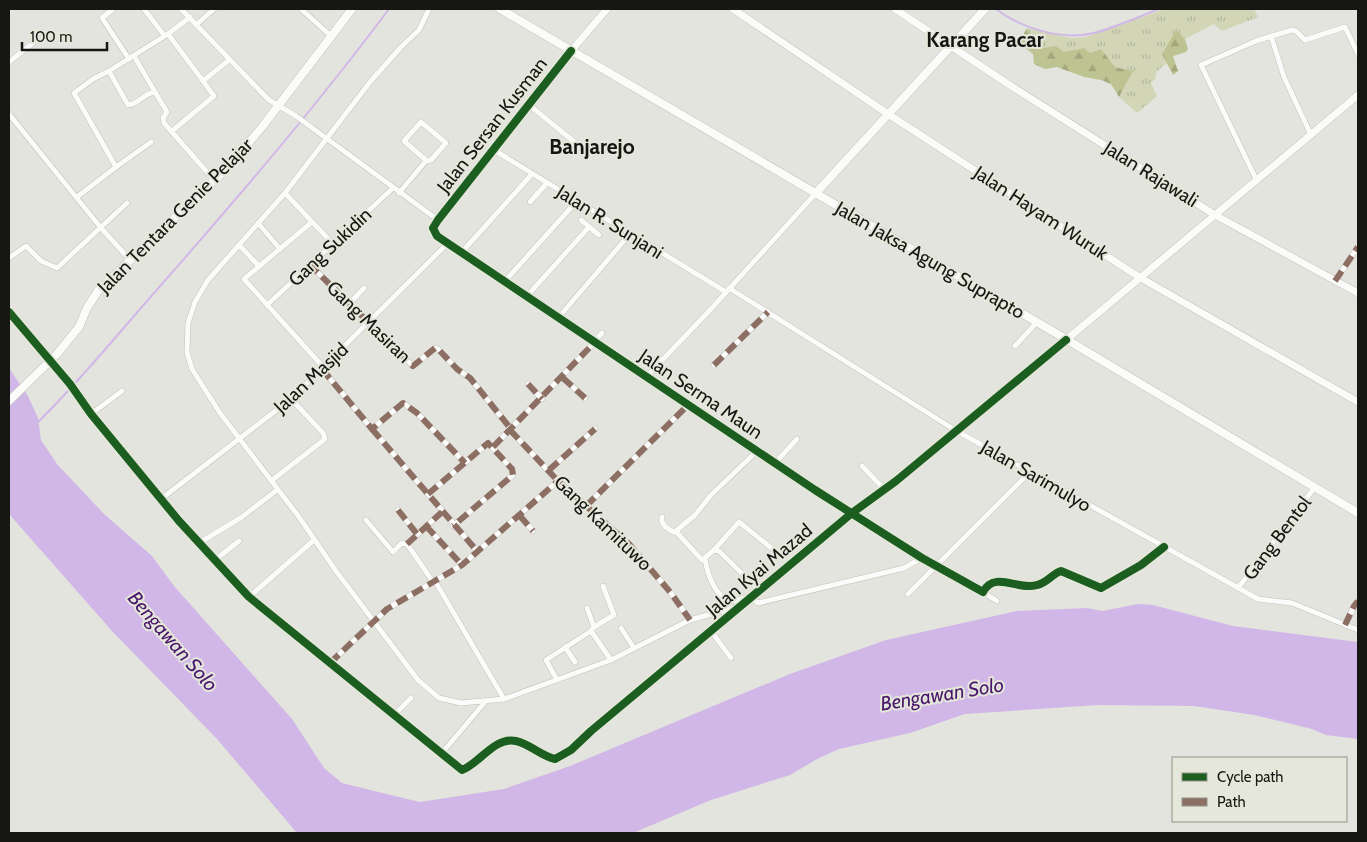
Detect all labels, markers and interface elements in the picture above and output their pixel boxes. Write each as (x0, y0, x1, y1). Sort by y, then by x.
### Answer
scale bar (22, 20, 108, 52)
district label: Karang Pacar (926, 27, 1044, 52)
text: 100 m (30, 28, 72, 46)
street label: Jalan Sersan Kusman (431, 53, 552, 198)
street label: Jalan Tentara Genie Pelajar (92, 134, 257, 299)
district label: Banjarejo (549, 134, 635, 159)
street label: Jalan Rajawali (1099, 135, 1202, 212)
street label: Jalan Hayam Wuruk (969, 160, 1113, 265)
street label: Jalan R. Sunjani (552, 180, 668, 264)
street label: Jalan Jaksa Agung Suprapto (830, 196, 1029, 324)
street label: Gang Sukidin (284, 203, 376, 291)
street label: Gang Masiran (322, 276, 416, 368)
street label: Jalan Masjid (268, 338, 353, 419)
street label: Jalan Serma Maun (634, 344, 767, 444)
street label: Jalan Sarimulyo (976, 435, 1095, 517)
street label: Gang Kamituwo (549, 471, 657, 575)
street label: Gang Bentol (1238, 491, 1316, 584)
street label: Jalan Kyai Mazad (700, 519, 817, 622)
water label: Bengawan Solo (123, 586, 223, 696)
water label: Bengawan Solo (879, 672, 1005, 716)
legend (1172, 757, 1347, 822)
text: Cycle path (1217, 768, 1283, 786)
text: Path (1217, 793, 1246, 811)

